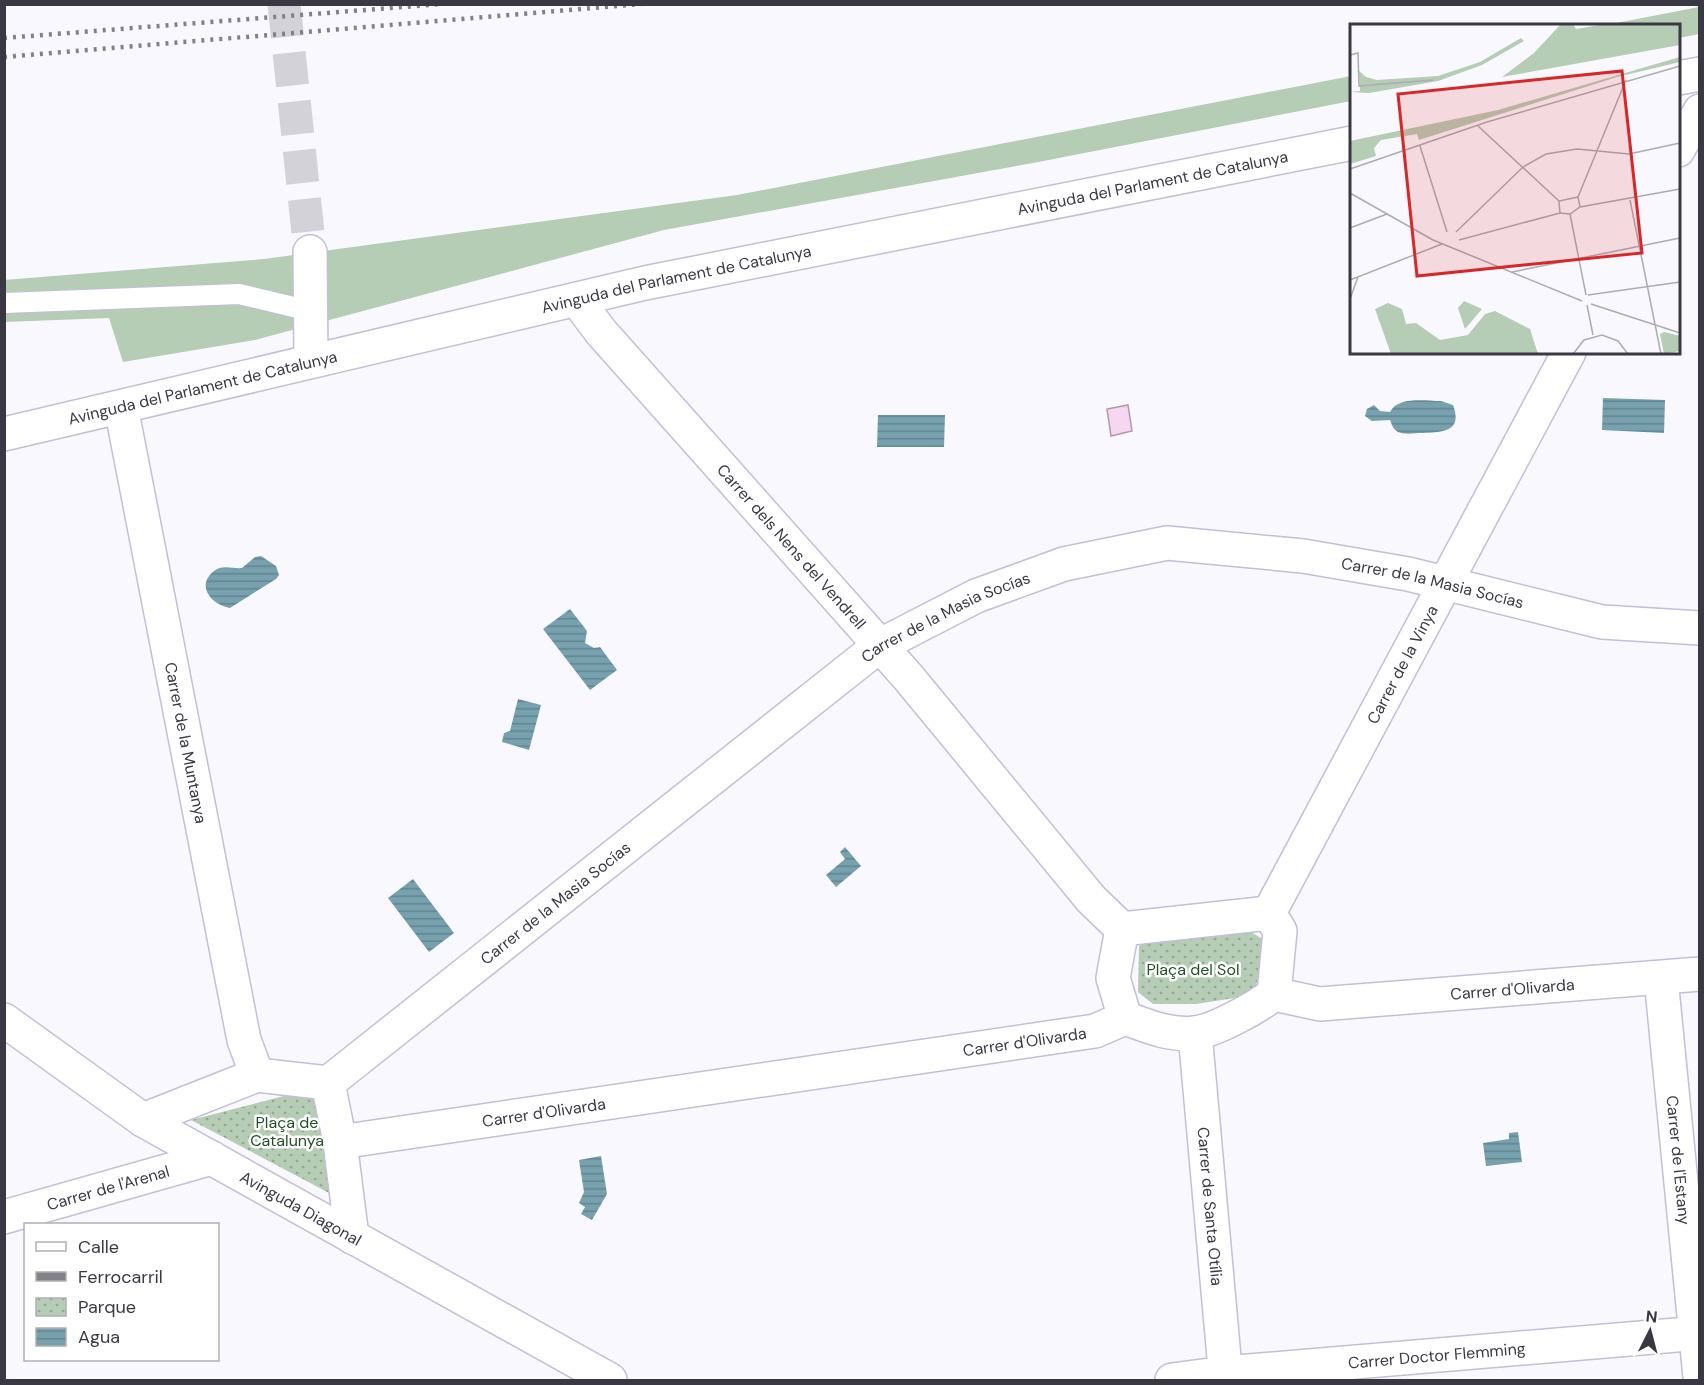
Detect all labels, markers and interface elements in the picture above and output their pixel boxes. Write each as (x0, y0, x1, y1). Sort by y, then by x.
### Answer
inset map (1350, 24, 1680, 354)
street label: Avinguda del Parlament de Catalunya (1015, 146, 1290, 220)
street label: Avinguda del Parlament de Catalunya (539, 240, 813, 318)
street label: Avinguda del Parlament de Catalunya (66, 346, 339, 430)
street label: Carrer dels Nens del Vendrell (712, 460, 871, 634)
street label: Carrer de la Masia Socías (1340, 553, 1526, 613)
street label: Carrer de la Masia Socías (857, 567, 1033, 667)
street label: Carrer de la Vinya (1362, 602, 1443, 728)
street label: Carrer de la Muntanya (160, 660, 212, 825)
street label: Carrer de la Masia Socías (476, 837, 635, 969)
park label: Plaça del Sol (1147, 959, 1239, 980)
street label: Carrer d'Olivarda (1449, 974, 1575, 1005)
street label: Carrer d'Olivarda (962, 1022, 1088, 1061)
street label: Carrer d'Olivarda (481, 1093, 607, 1132)
street label: Carrer de l'Estany (1662, 1094, 1695, 1226)
park label: Plaça de Catalunya (250, 1112, 324, 1151)
street label: Carrer de Santa Otília (1192, 1126, 1228, 1287)
street label: Carrer de l'Arenal (44, 1161, 172, 1215)
street label: Avinguda Diagonal (236, 1166, 365, 1251)
legend (24, 1223, 219, 1361)
text: Calle (78, 1235, 119, 1259)
text: Ferrocarril (78, 1265, 163, 1289)
text: Parque (78, 1295, 136, 1319)
north arrow (1620, 1301, 1680, 1361)
text: N (1645, 1306, 1658, 1328)
text: Agua (78, 1325, 120, 1349)
street label: Carrer Doctor Flemming (1347, 1338, 1526, 1374)

